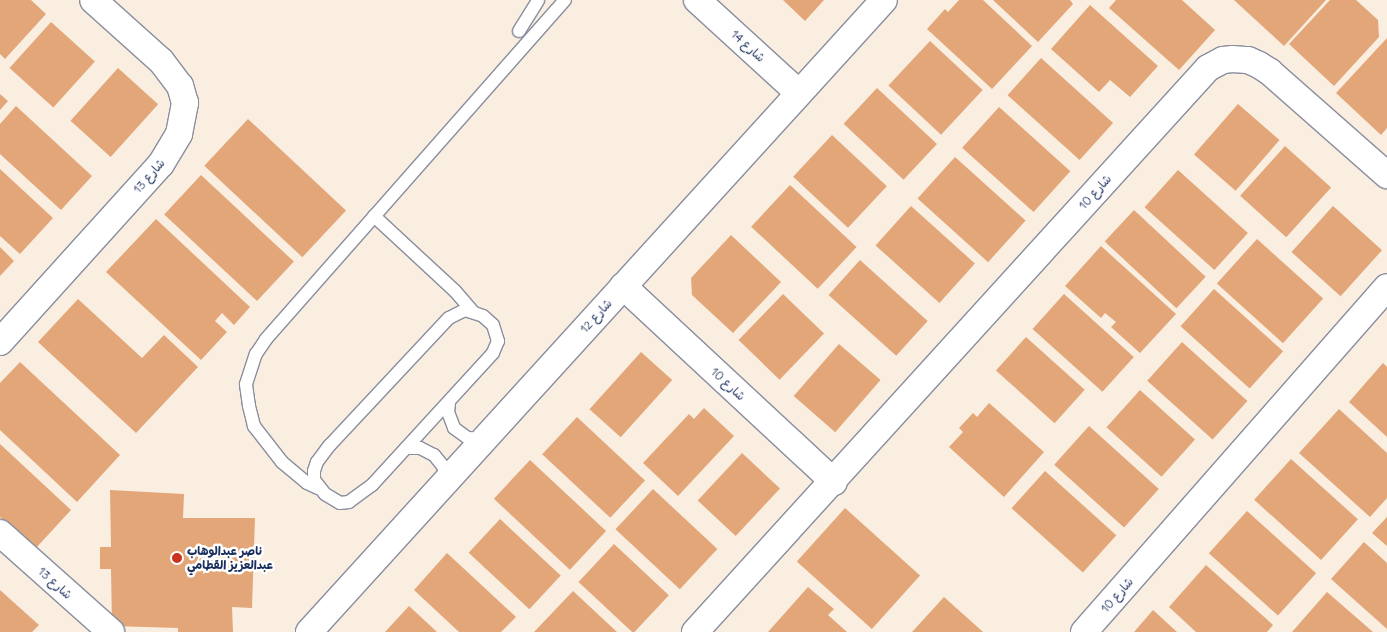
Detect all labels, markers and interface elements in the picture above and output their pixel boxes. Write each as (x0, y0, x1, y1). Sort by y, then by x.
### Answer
street label: شارع 14 (728, 27, 768, 65)
street label: شارع 13 (130, 156, 168, 196)
street label: شارع 10 (1076, 172, 1114, 212)
street label: شارع 12 (577, 296, 615, 336)
street label: شارع 10 (708, 365, 748, 403)
place label: ناصر عبدالوهاب عبدالعزيز القطامي (187, 544, 273, 572)
marker: ناصر عبدالوهاب عبدالعزيز القطامي (171, 552, 183, 564)
street label: شارع 13 (35, 564, 75, 602)
street label: شارع 10 (1098, 575, 1136, 615)

